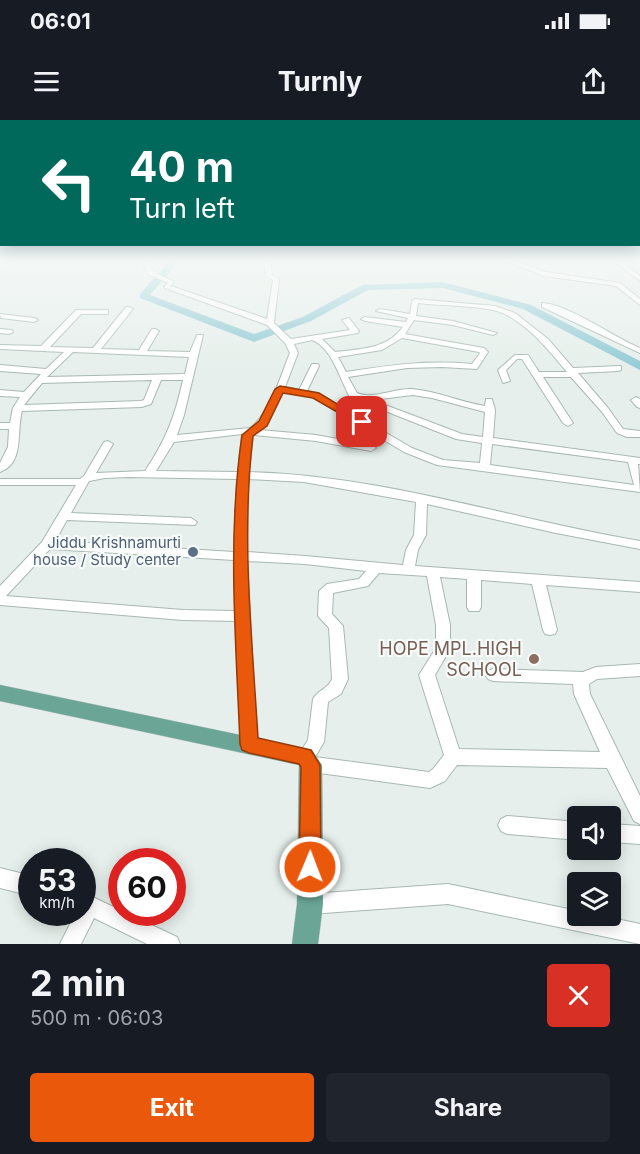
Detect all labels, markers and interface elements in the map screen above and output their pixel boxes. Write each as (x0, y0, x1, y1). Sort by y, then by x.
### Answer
text: 06:01 (30, 8, 91, 34)
icon: menu (30, 65, 63, 98)
text: Turnly (278, 65, 362, 98)
icon: share (577, 65, 610, 98)
text: 40 m (129, 141, 234, 192)
icon: left (30, 144, 108, 222)
text: Turn left (129, 192, 235, 225)
pin (336, 396, 387, 447)
icon: arrive (345, 405, 378, 438)
place label: Jiddu Krishnamurti house / Study center (33, 533, 181, 569)
marker: Jiddu Krishnamurti house / Study center (186, 545, 200, 559)
place label: HOPE MPL.HIGH SCHOOL (379, 638, 522, 680)
marker: HOPE MPL.HIGH SCHOOL (527, 652, 541, 666)
map controls (567, 806, 621, 926)
button: sound (567, 806, 621, 860)
position arrow (278, 835, 342, 899)
speed limit sign: 60 (108, 848, 186, 926)
text: 53 (38, 862, 76, 898)
button: layers (567, 872, 621, 926)
text: km/h (39, 893, 75, 912)
text: 2 min (30, 961, 126, 1005)
button: close (547, 964, 610, 1027)
text: 500 m · 06:03 (30, 1006, 163, 1030)
button: Exit (30, 1073, 314, 1142)
button: Share (326, 1073, 610, 1142)

